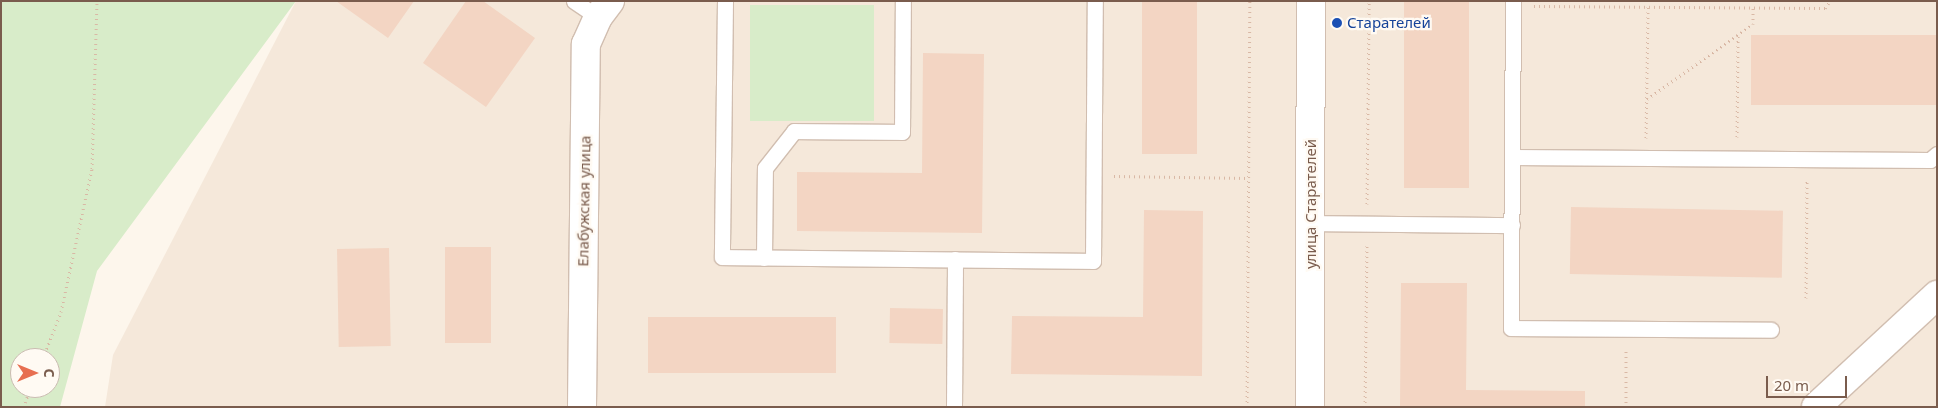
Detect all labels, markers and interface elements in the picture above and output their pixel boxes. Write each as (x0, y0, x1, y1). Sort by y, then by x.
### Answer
place label: Старателей (1347, 14, 1431, 32)
marker: Старателей (1331, 17, 1343, 29)
street label: Елабужская улица (574, 135, 594, 267)
street label: улица Старателей (1302, 139, 1320, 269)
north arrow (10, 348, 60, 398)
scale bar (1768, 366, 1849, 398)
text: С (40, 368, 59, 378)
text: 20 m (1774, 375, 1809, 395)

